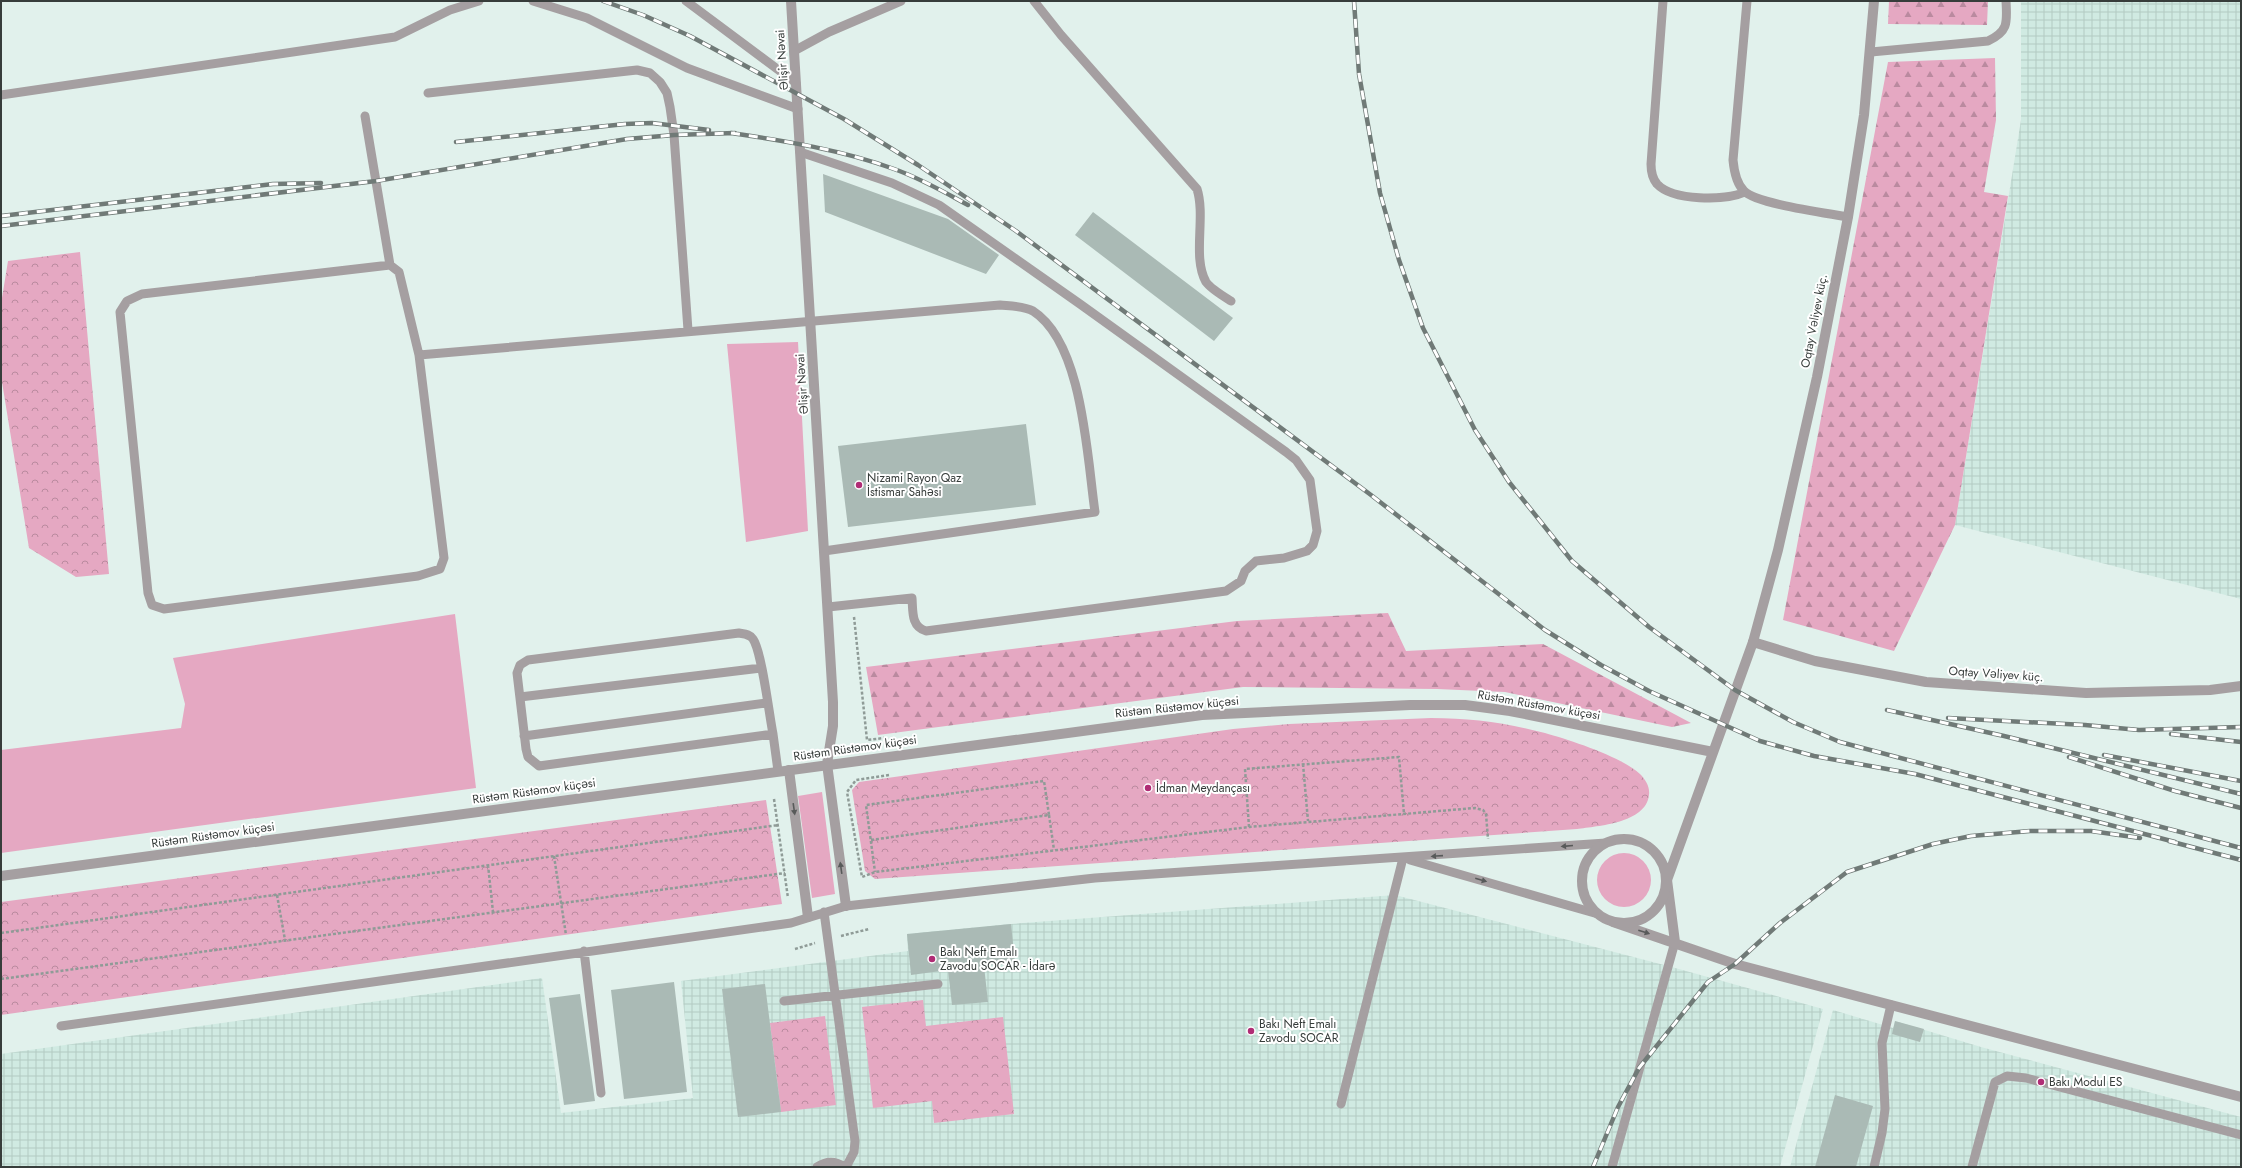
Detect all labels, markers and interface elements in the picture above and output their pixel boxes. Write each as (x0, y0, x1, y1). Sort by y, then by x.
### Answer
street label: Əlişir Nəvai (771, 29, 793, 91)
street label: Oqtay Vəliyev küç. (1796, 273, 1832, 369)
street label: Əlişir Nəvai (791, 353, 813, 415)
place label: Nizami Rayon Qaz İstismar Sahəsi (867, 469, 962, 501)
marker: Nizami Rayon Qaz İstismar Sahəsi (854, 480, 864, 490)
street label: Oqtay Vəliyev küç. (1948, 662, 2044, 686)
street label: Rüstəm Rüstəmov küçəsi (1476, 685, 1602, 725)
street label: Rüstəm Rüstəmov küçəsi (1114, 692, 1240, 722)
street label: Rüstəm Rüstəmov küçəsi (792, 730, 918, 766)
street label: Rüstəm Rüstəmov küçəsi (471, 773, 597, 809)
place label: İdman Meydançası (1156, 779, 1250, 797)
marker: İdman Meydançası (1143, 783, 1153, 793)
one-way arrow (791, 803, 797, 815)
street label: Rüstəm Rüstəmov küçəsi (150, 817, 276, 853)
one-way arrow (1561, 842, 1573, 849)
one-way arrow (1431, 852, 1443, 859)
one-way arrow (838, 861, 844, 874)
one-way arrow (1475, 877, 1487, 883)
one-way arrow (1638, 929, 1650, 935)
place label: Bakı Neft Emalı Zavodu SOCAR - İdarə (940, 943, 1056, 975)
marker: Bakı Neft Emalı Zavodu SOCAR - İdarə (927, 954, 937, 964)
place label: Bakı Neft Emalı Zavodu SOCAR (1259, 1015, 1339, 1047)
marker: Bakı Neft Emalı Zavodu SOCAR (1246, 1026, 1256, 1036)
place label: Bakı Modul ES (2049, 1073, 2123, 1091)
marker: Bakı Modul ES (2036, 1077, 2046, 1087)

